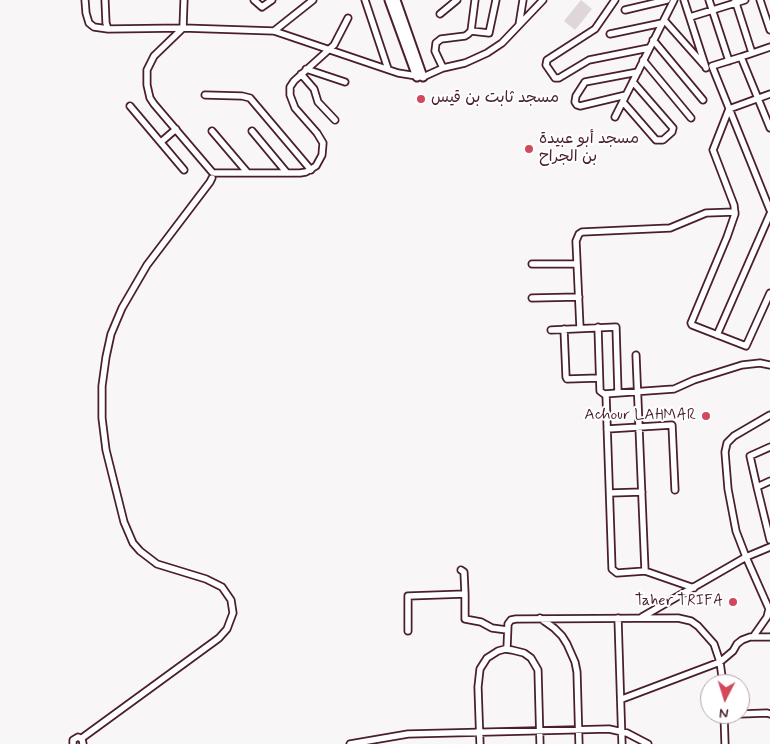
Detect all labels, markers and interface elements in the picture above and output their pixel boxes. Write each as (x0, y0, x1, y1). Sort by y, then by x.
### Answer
place label: مسجد ثابت بن قيس (431, 89, 559, 109)
marker: مسجد ثابت بن قيس (415, 93, 427, 105)
place label: مسجد أبو عبيدة بن الجراح (539, 130, 639, 168)
marker: مسجد أبو عبيدة بن الجراح (523, 143, 535, 155)
place label: Achour LAHMAR (584, 406, 696, 426)
marker: Achour LAHMAR (700, 410, 712, 422)
place label: Taher TRIFA (635, 592, 723, 612)
marker: Taher TRIFA (727, 596, 739, 608)
north arrow (700, 674, 750, 724)
text: N (718, 704, 729, 722)

